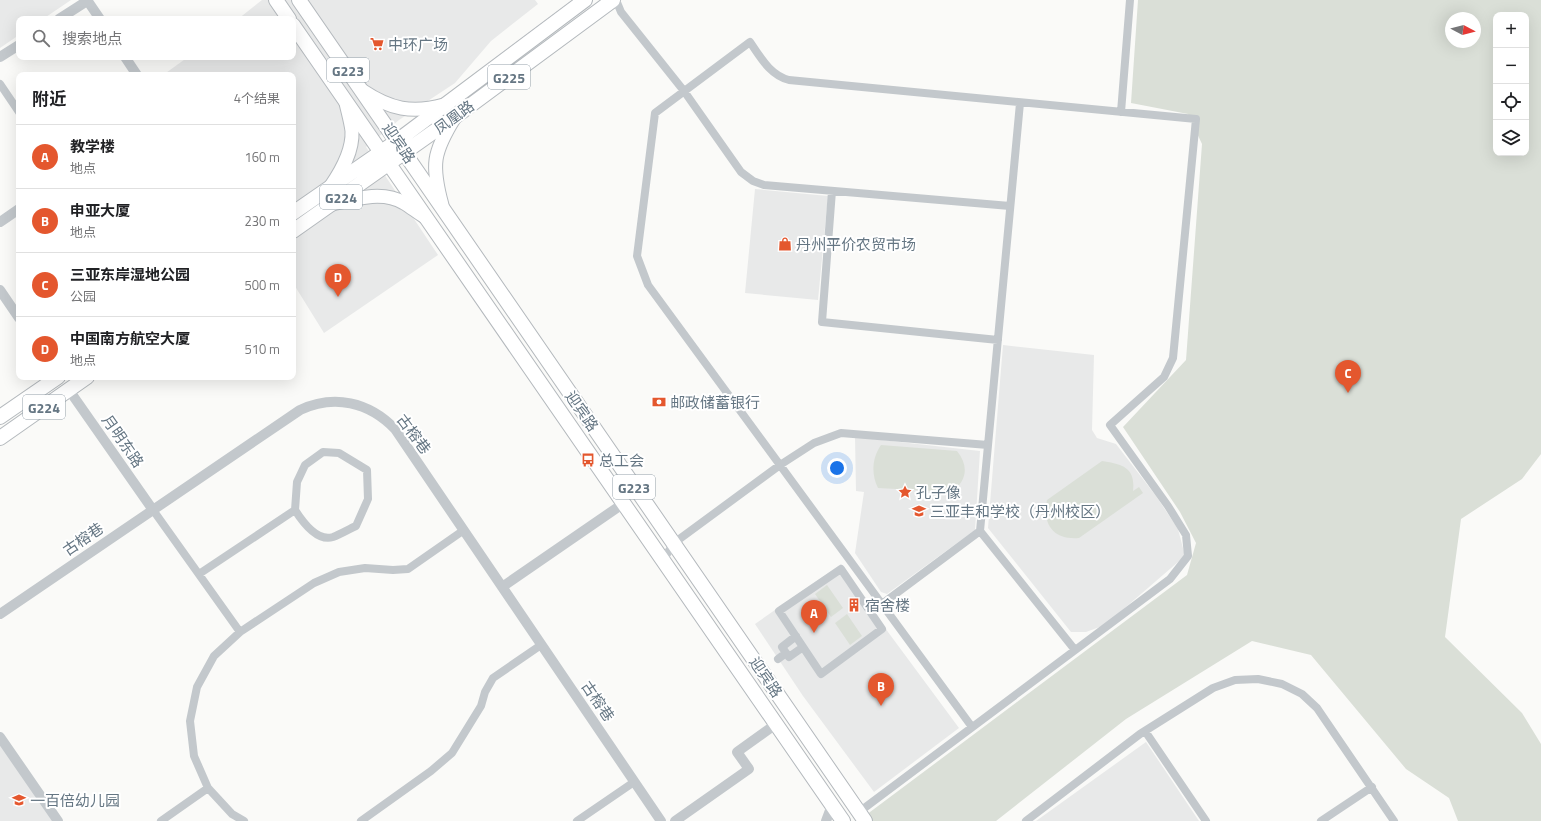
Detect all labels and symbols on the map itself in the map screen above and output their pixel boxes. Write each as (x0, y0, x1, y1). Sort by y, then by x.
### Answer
north arrow (1445, 12, 1481, 48)
place label: 中环广场 (388, 33, 448, 56)
supermarket icon: 中环广场 (369, 36, 385, 52)
road number: G223 (327, 58, 369, 82)
road number: G225 (488, 65, 530, 89)
street label: 凤凰路 (429, 94, 479, 140)
street label: 迎宾路 (377, 118, 421, 168)
road number: G224 (320, 185, 362, 209)
place label: 丹州平价农贸市场 (796, 233, 916, 256)
shop icon: 丹州平价农贸市场 (777, 236, 793, 252)
pin: D (325, 264, 351, 297)
pin: C (1335, 360, 1361, 393)
street label: 迎宾路 (560, 386, 604, 436)
place label: 邮政储蓄银行 (670, 391, 760, 414)
bank icon: 邮政储蓄银行 (651, 394, 667, 410)
road number: G224 (23, 395, 65, 419)
street label: 古榕巷 (391, 409, 437, 459)
street label: 月明东路 (96, 410, 150, 472)
place label: 总工会 (599, 449, 644, 472)
bus stop icon: 总工会 (580, 452, 596, 468)
your location (827, 458, 847, 478)
road number: G223 (613, 475, 655, 499)
place label: 孔子像 (916, 481, 961, 504)
place icon: 孔子像 (897, 484, 913, 500)
place label: 三亚丰和学校（丹州校区） (930, 500, 1110, 523)
school or university icon: 三亚丰和学校（丹州校区） (911, 503, 927, 519)
street label: 古榕巷 (58, 517, 108, 561)
place label: 宿舍楼 (865, 594, 910, 617)
building icon: 宿舍楼 (846, 597, 862, 613)
pin: A (801, 600, 827, 633)
street label: 迎宾路 (744, 652, 788, 702)
pin: B (868, 673, 894, 706)
street label: 古榕巷 (576, 676, 620, 726)
place label: 一百倍幼儿园 (30, 789, 120, 812)
school or university icon: 一百倍幼儿园 (11, 792, 27, 808)

